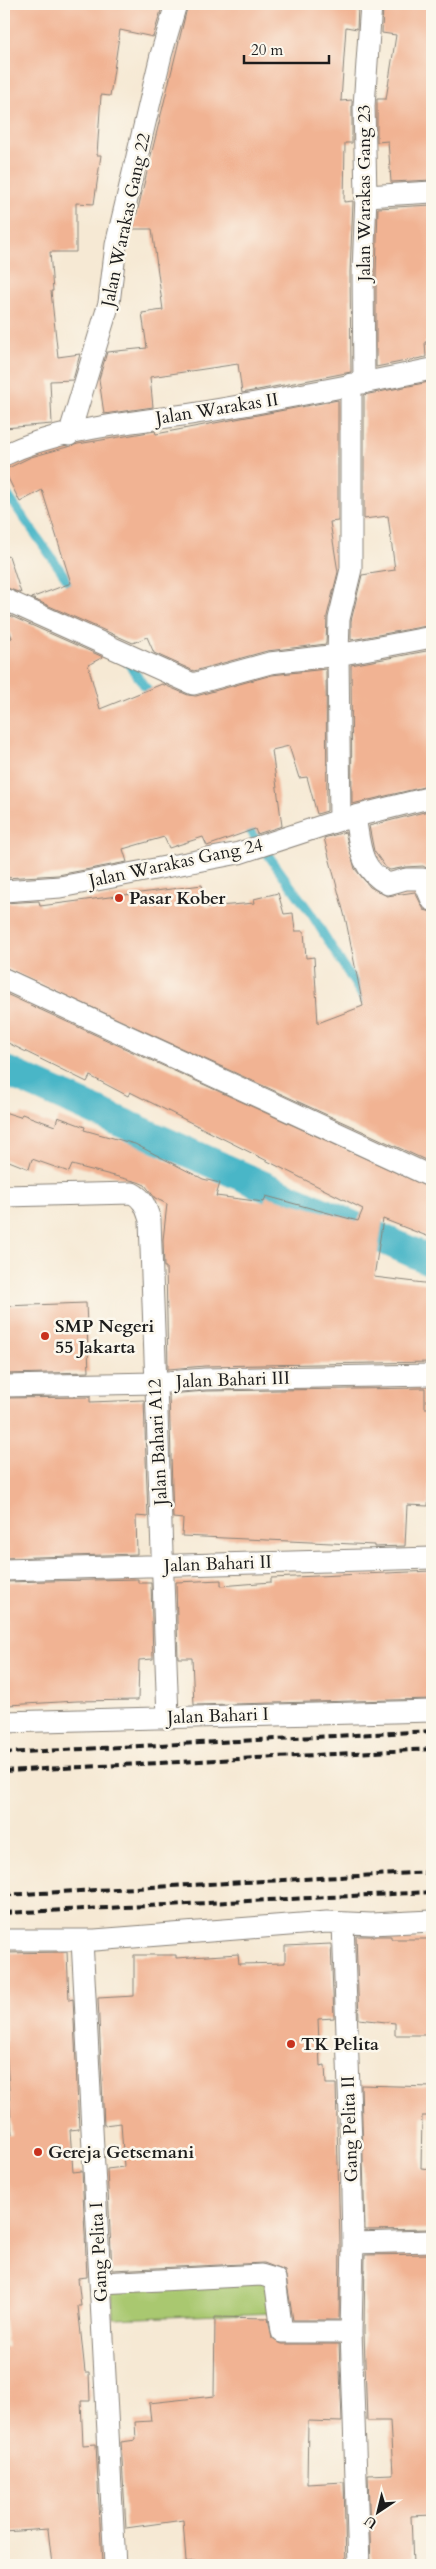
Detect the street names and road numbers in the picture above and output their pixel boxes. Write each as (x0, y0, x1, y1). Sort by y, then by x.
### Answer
street label: Jalan Warakas Gang 23 (352, 104, 377, 285)
street label: Jalan Warakas Gang 22 (95, 131, 157, 312)
street label: Jalan Warakas II (151, 387, 280, 432)
street label: Jalan Warakas Gang 24 (84, 832, 265, 894)
street label: Jalan Bahari III (173, 1366, 290, 1395)
street label: Jalan Bahari A12 (142, 1378, 174, 1509)
street label: Jalan Bahari II (161, 1550, 272, 1578)
street label: Jalan Bahari I (164, 1702, 269, 1730)
street label: Gang Pelita II (336, 2075, 364, 2183)
street label: Gang Pelita I (84, 2201, 114, 2303)

